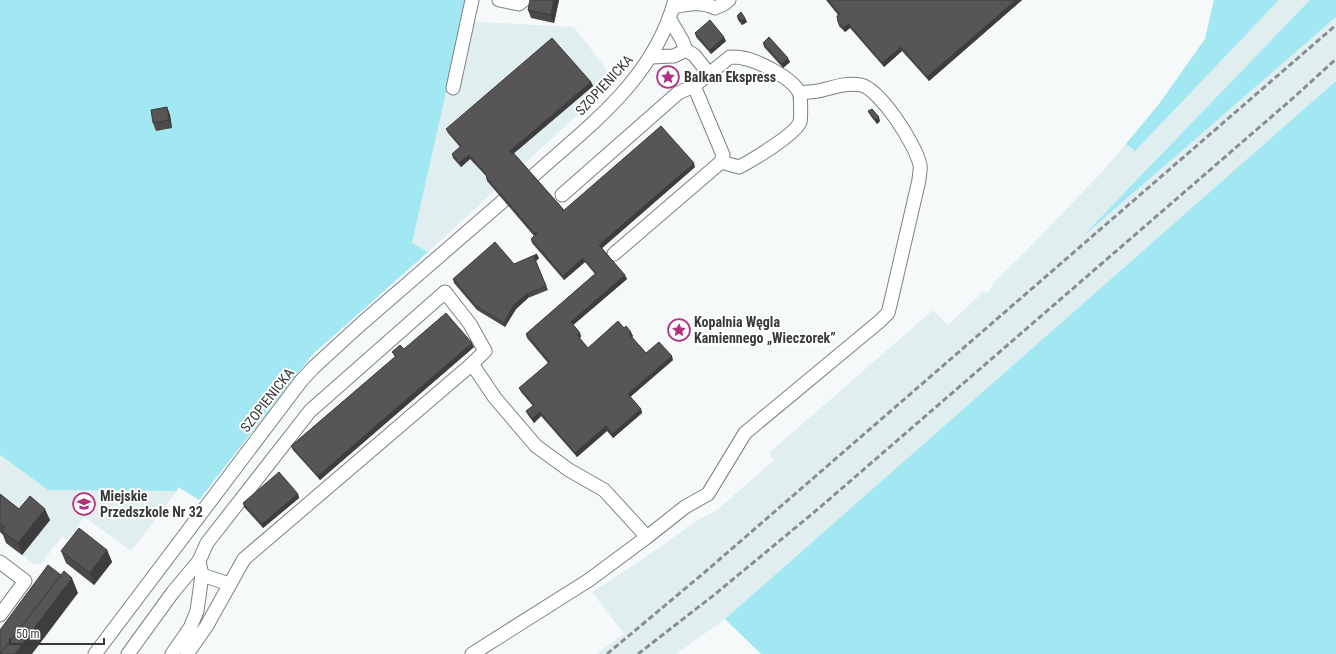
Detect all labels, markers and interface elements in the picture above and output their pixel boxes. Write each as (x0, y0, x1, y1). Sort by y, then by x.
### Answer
street label: SZOPIENICKA (572, 51, 636, 119)
place icon: Balkan Ekspress (655, 64, 681, 90)
place label: Balkan Ekspress (684, 69, 776, 85)
place label: Kopalnia Węgla Kamiennego „Wieczorek” (694, 314, 836, 346)
place icon: Kopalnia Węgla Kamiennego „Wieczorek” (666, 317, 692, 343)
street label: SZOPIENICKA (237, 365, 297, 435)
place label: Miejskie Przedszkole Nr 32 (100, 488, 203, 520)
school or university icon: Miejskie Przedszkole Nr 32 (71, 491, 97, 517)
scale bar (10, 620, 104, 646)
text: 50 m (16, 627, 40, 641)

